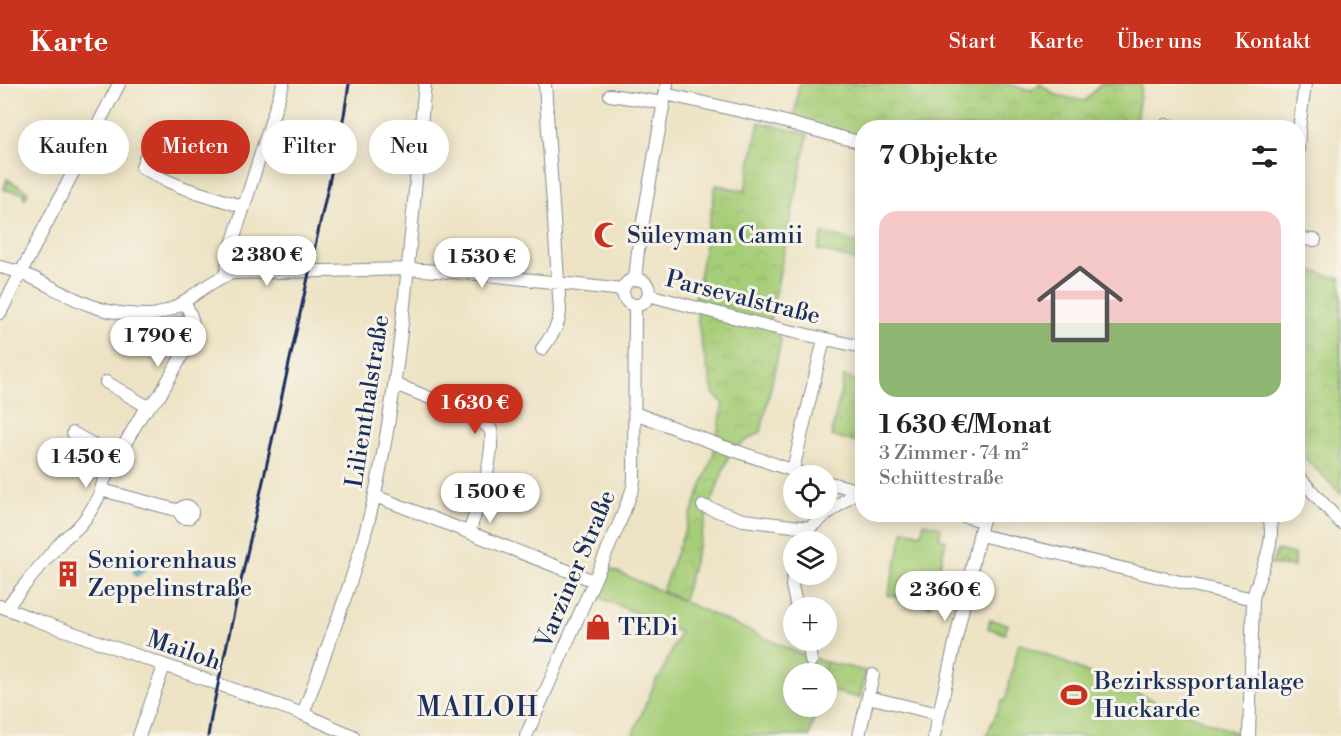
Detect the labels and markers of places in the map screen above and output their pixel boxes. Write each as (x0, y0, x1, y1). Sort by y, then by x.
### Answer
mosque icon: Süleyman Camii (592, 220, 622, 250)
place label: Süleyman Camii (627, 221, 803, 251)
pin: 2 380 € (212, 236, 322, 287)
pin: 1 530 € (427, 238, 537, 289)
pin: 1 790 € (103, 317, 213, 368)
pin: 1 630 € (420, 384, 530, 435)
pin: 1 450 € (31, 438, 141, 489)
pin: 1 500 € (435, 473, 545, 524)
place label: Seniorenhaus Zeppelinstraße (88, 546, 252, 604)
building icon: Seniorenhaus Zeppelinstraße (53, 559, 83, 589)
pin: 2 360 € (890, 571, 1000, 622)
shop icon: TEDi (583, 612, 613, 642)
place label: TEDi (618, 613, 678, 643)
place label: Bezirkssportanlage Huckarde (1093, 667, 1304, 725)
sports icon: Bezirkssportanlage Huckarde (1059, 680, 1089, 710)

